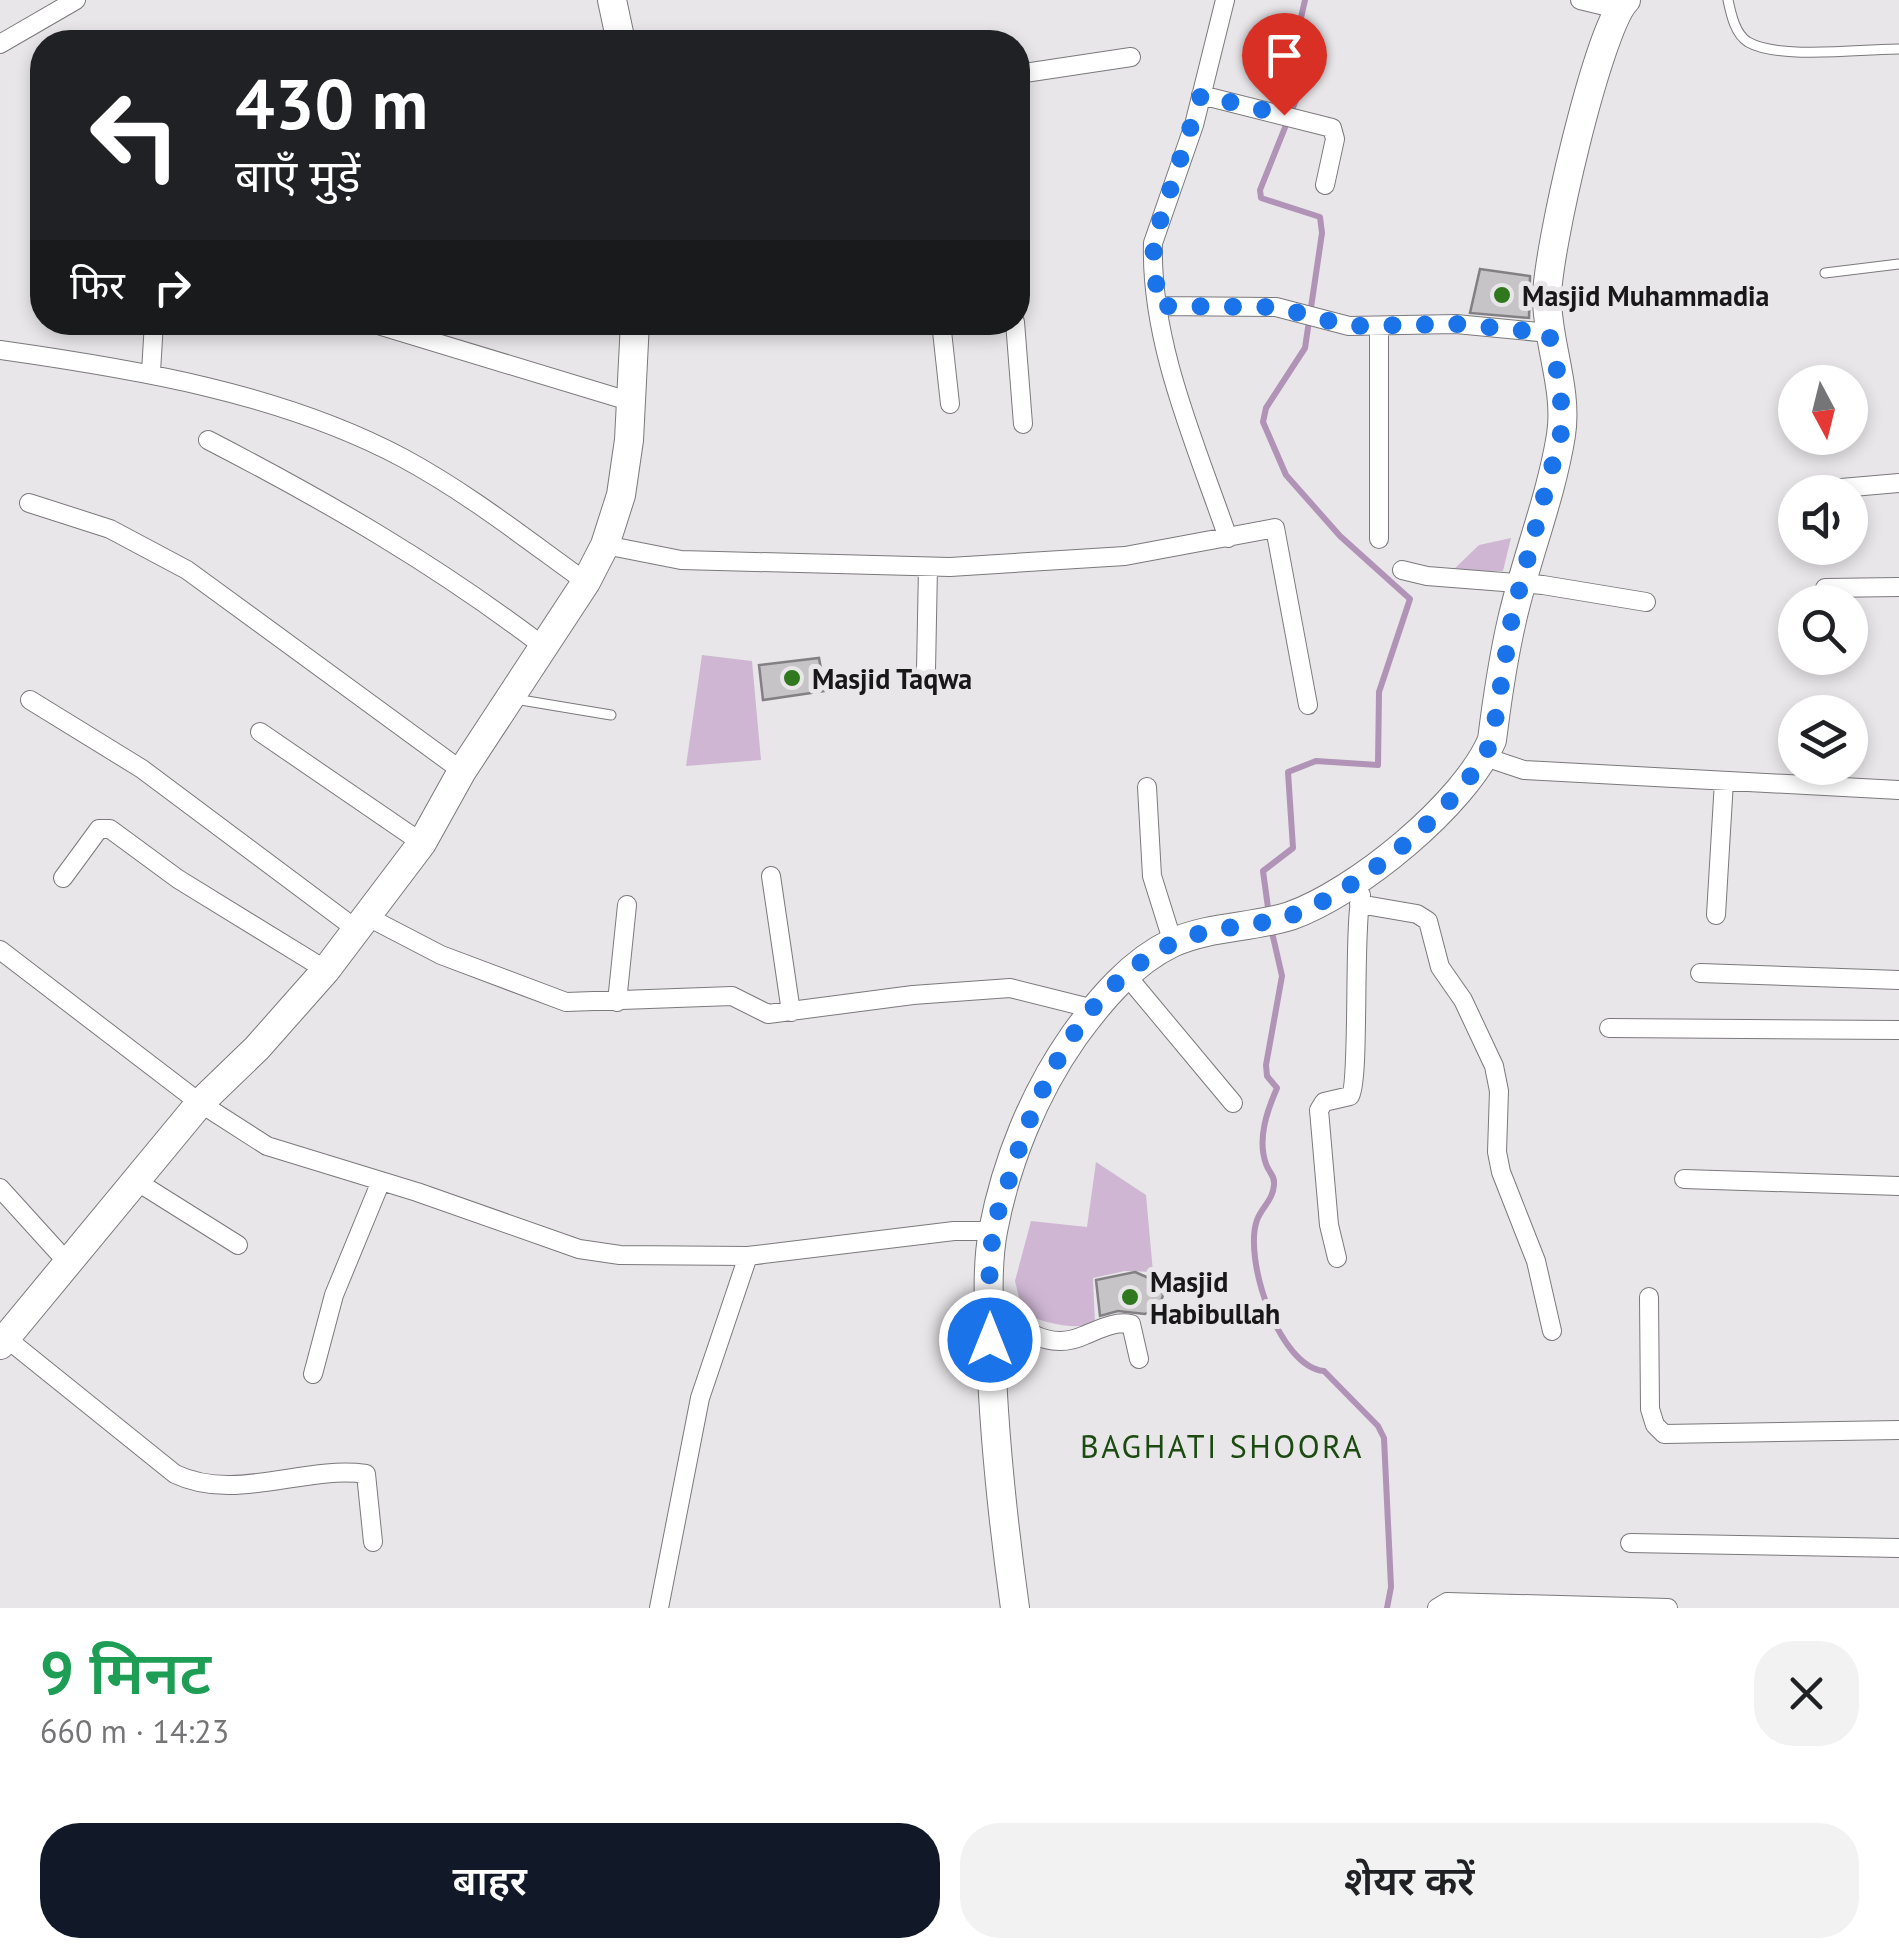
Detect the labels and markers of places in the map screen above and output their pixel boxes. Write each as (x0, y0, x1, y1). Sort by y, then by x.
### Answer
pin (1242, 13, 1327, 116)
place label: Masjid Muhammadia (1522, 277, 1769, 314)
marker: Masjid Muhammadia (1491, 284, 1513, 306)
place label: Masjid Taqwa (812, 660, 972, 697)
marker: Masjid Taqwa (781, 667, 803, 689)
place label: Masjid Habibullah (1150, 1263, 1280, 1332)
marker: Masjid Habibullah (1119, 1286, 1141, 1308)

